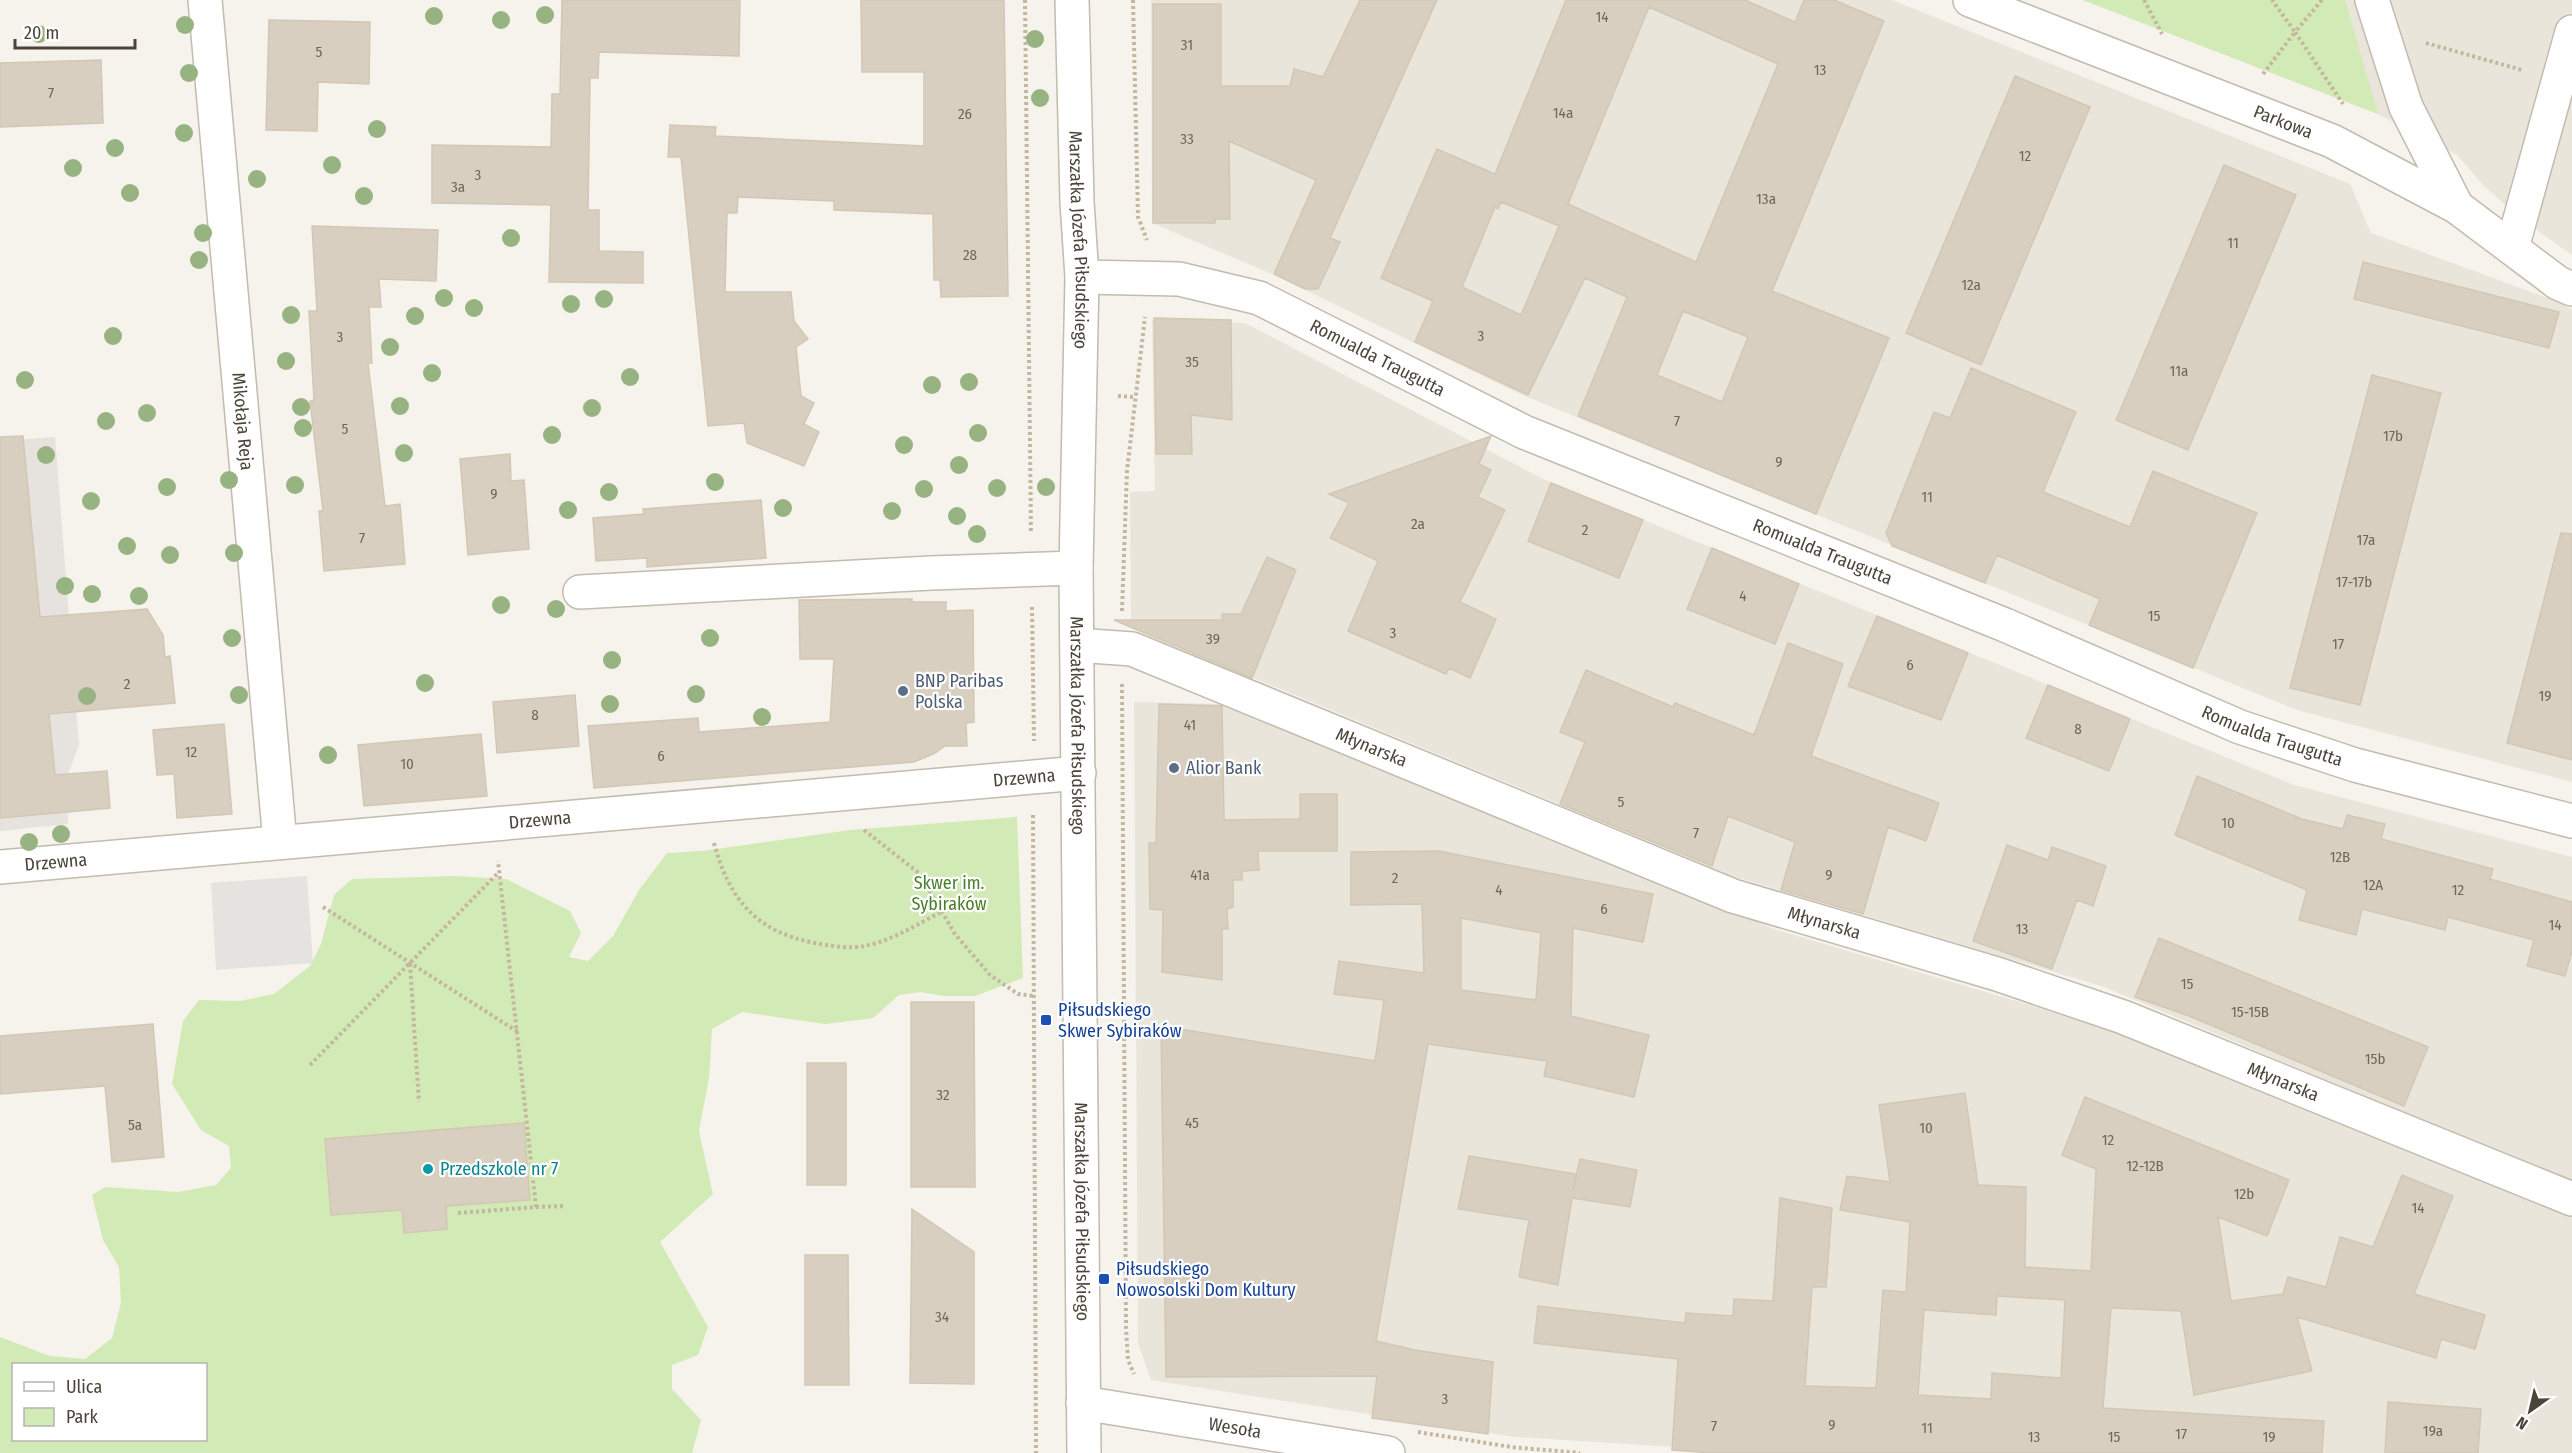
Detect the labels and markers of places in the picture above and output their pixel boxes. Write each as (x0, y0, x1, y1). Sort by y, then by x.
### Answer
place label: BNP Paribas Polska (915, 670, 1004, 713)
marker: BNP Paribas Polska (896, 684, 910, 698)
place label: Alior Bank (1186, 757, 1262, 779)
marker: Alior Bank (1167, 761, 1181, 775)
place label: Piłsudskiego Skwer Sybiraków (1058, 999, 1182, 1042)
marker: Piłsudskiego Skwer Sybiraków (1039, 1013, 1053, 1027)
place label: Przedszkole nr 7 (440, 1158, 558, 1180)
marker: Przedszkole nr 7 (421, 1162, 435, 1176)
place label: Piłsudskiego Nowosolski Dom Kultury (1116, 1258, 1296, 1301)
marker: Piłsudskiego Nowosolski Dom Kultury (1097, 1272, 1111, 1286)

